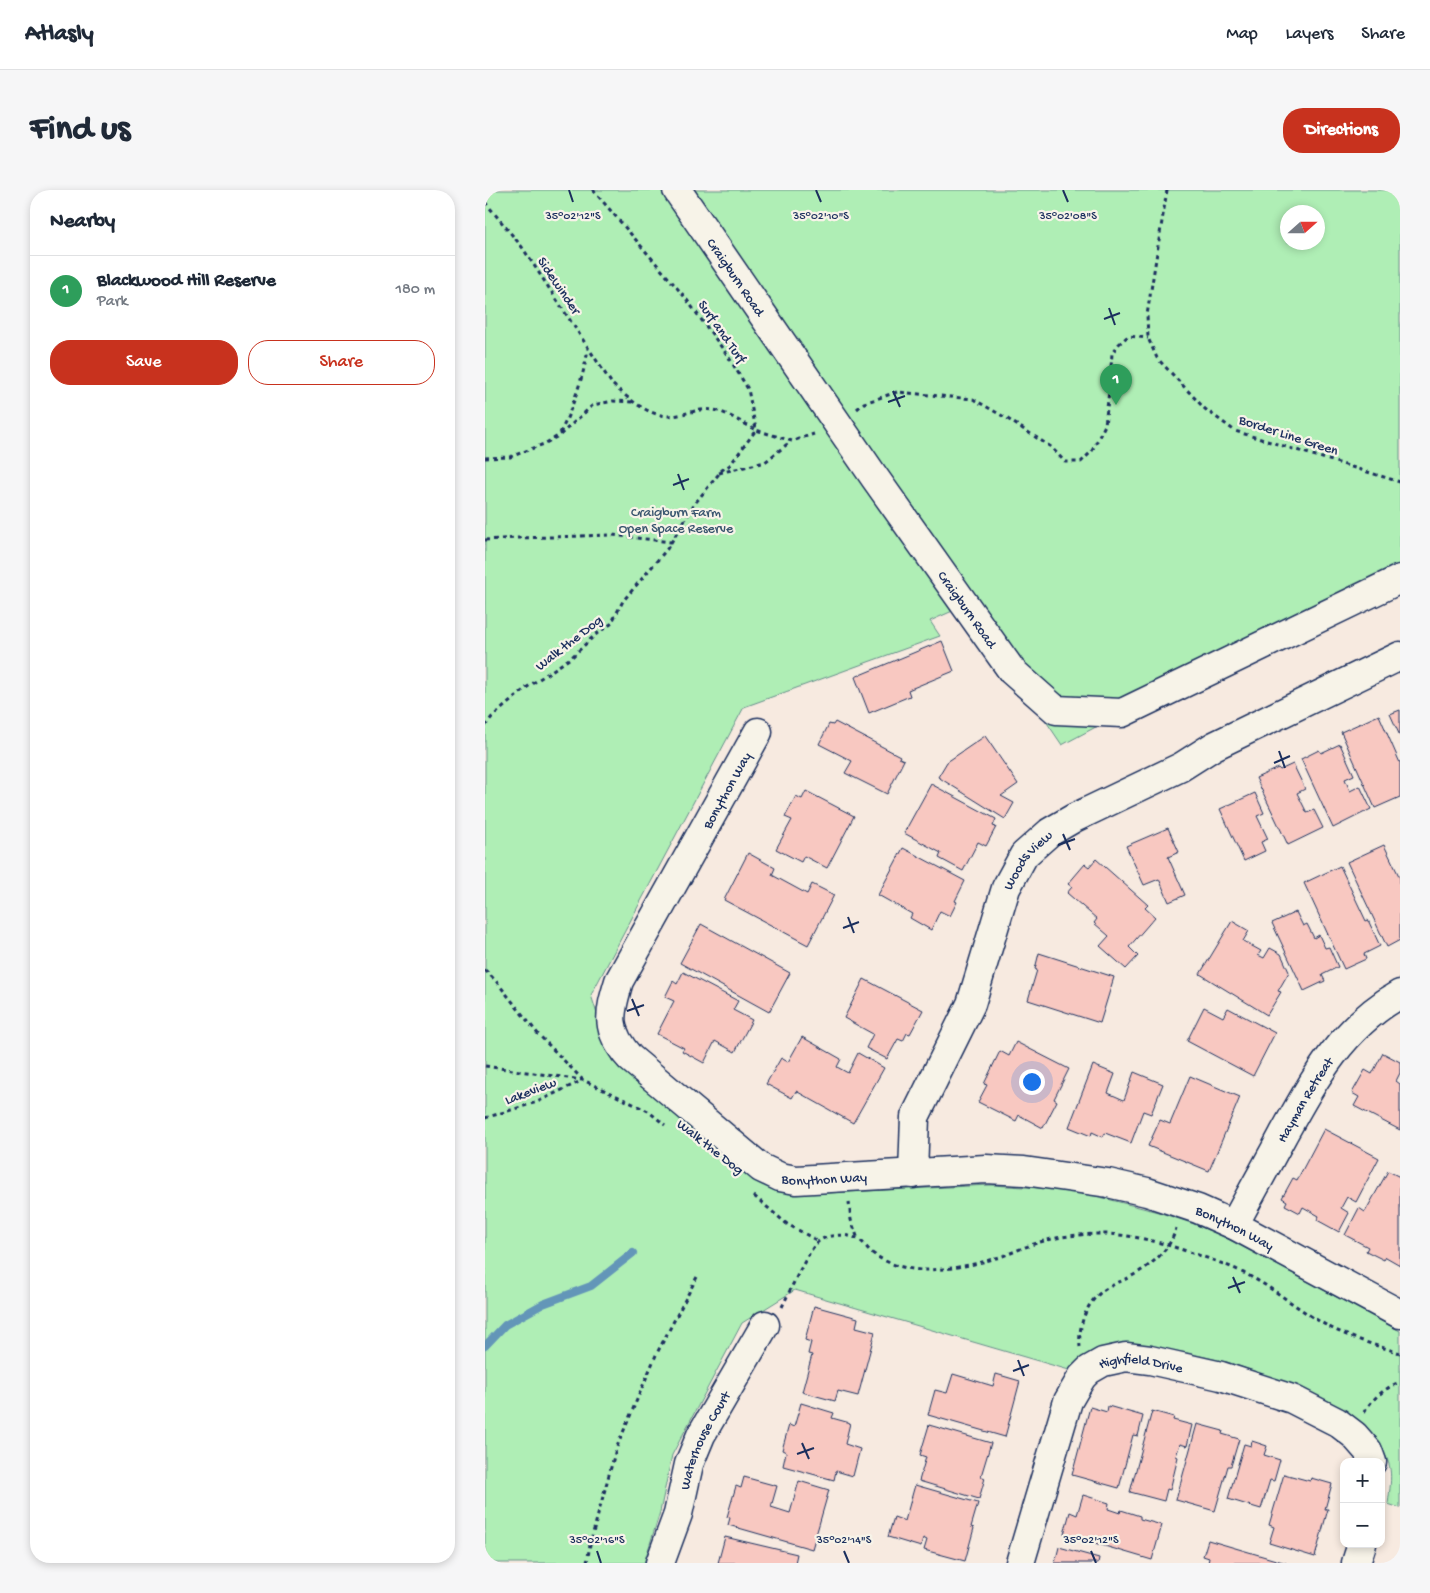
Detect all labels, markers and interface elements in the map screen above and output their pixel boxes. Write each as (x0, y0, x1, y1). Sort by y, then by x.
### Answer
text: Atlasly (25, 20, 94, 49)
text: Map (1226, 24, 1258, 45)
text: Layers (1286, 24, 1333, 45)
text: Share (1361, 24, 1405, 45)
button: Directions (1283, 108, 1400, 153)
text: Find us (30, 110, 130, 151)
north arrow (1280, 205, 1325, 250)
text: Nearby (50, 210, 115, 235)
text: 35°02'12"S (545, 210, 601, 224)
text: 35°02'10"S (792, 210, 849, 224)
text: 35°02'08"S (1038, 210, 1097, 224)
street label: Craigburn Road (702, 236, 768, 322)
street label: Sidewinder (532, 254, 584, 319)
text: Blackwood Hill Reserve (97, 270, 276, 293)
text: 1 (63, 281, 69, 300)
text: 180 m (396, 281, 435, 300)
text: Park (97, 293, 128, 312)
street label: Surf and Turf (693, 298, 750, 369)
button: Save (50, 340, 238, 385)
button: Share (248, 340, 435, 385)
pin: 1 (1100, 364, 1132, 405)
street label: Border Line Green (1236, 412, 1340, 461)
park label: Craigburn Farm Open Space Reserve (619, 505, 734, 538)
street label: Craigburn Road (933, 568, 1000, 654)
street label: Walk the Dog (533, 612, 606, 675)
street label: Bonython Way (700, 750, 756, 833)
street label: Woods View (1001, 828, 1057, 894)
street label: Hayman Retreat (1275, 1054, 1339, 1146)
your location (1019, 1069, 1045, 1095)
street label: Lakeview (503, 1075, 559, 1110)
street label: Walk the Dog (673, 1117, 746, 1179)
street label: Bonython Way (779, 1170, 868, 1191)
street label: Bonython Way (1192, 1203, 1276, 1256)
street label: Highfield Drive (1096, 1351, 1185, 1378)
street label: Waterhouse Court (678, 1388, 736, 1492)
map controls (1340, 1458, 1385, 1548)
button: + (1340, 1458, 1385, 1503)
button: − (1340, 1503, 1385, 1548)
text: 35°02'16"S (568, 1534, 625, 1548)
text: 35°02'14"S (816, 1534, 872, 1548)
text: 35°02'12"S (1063, 1534, 1119, 1548)

